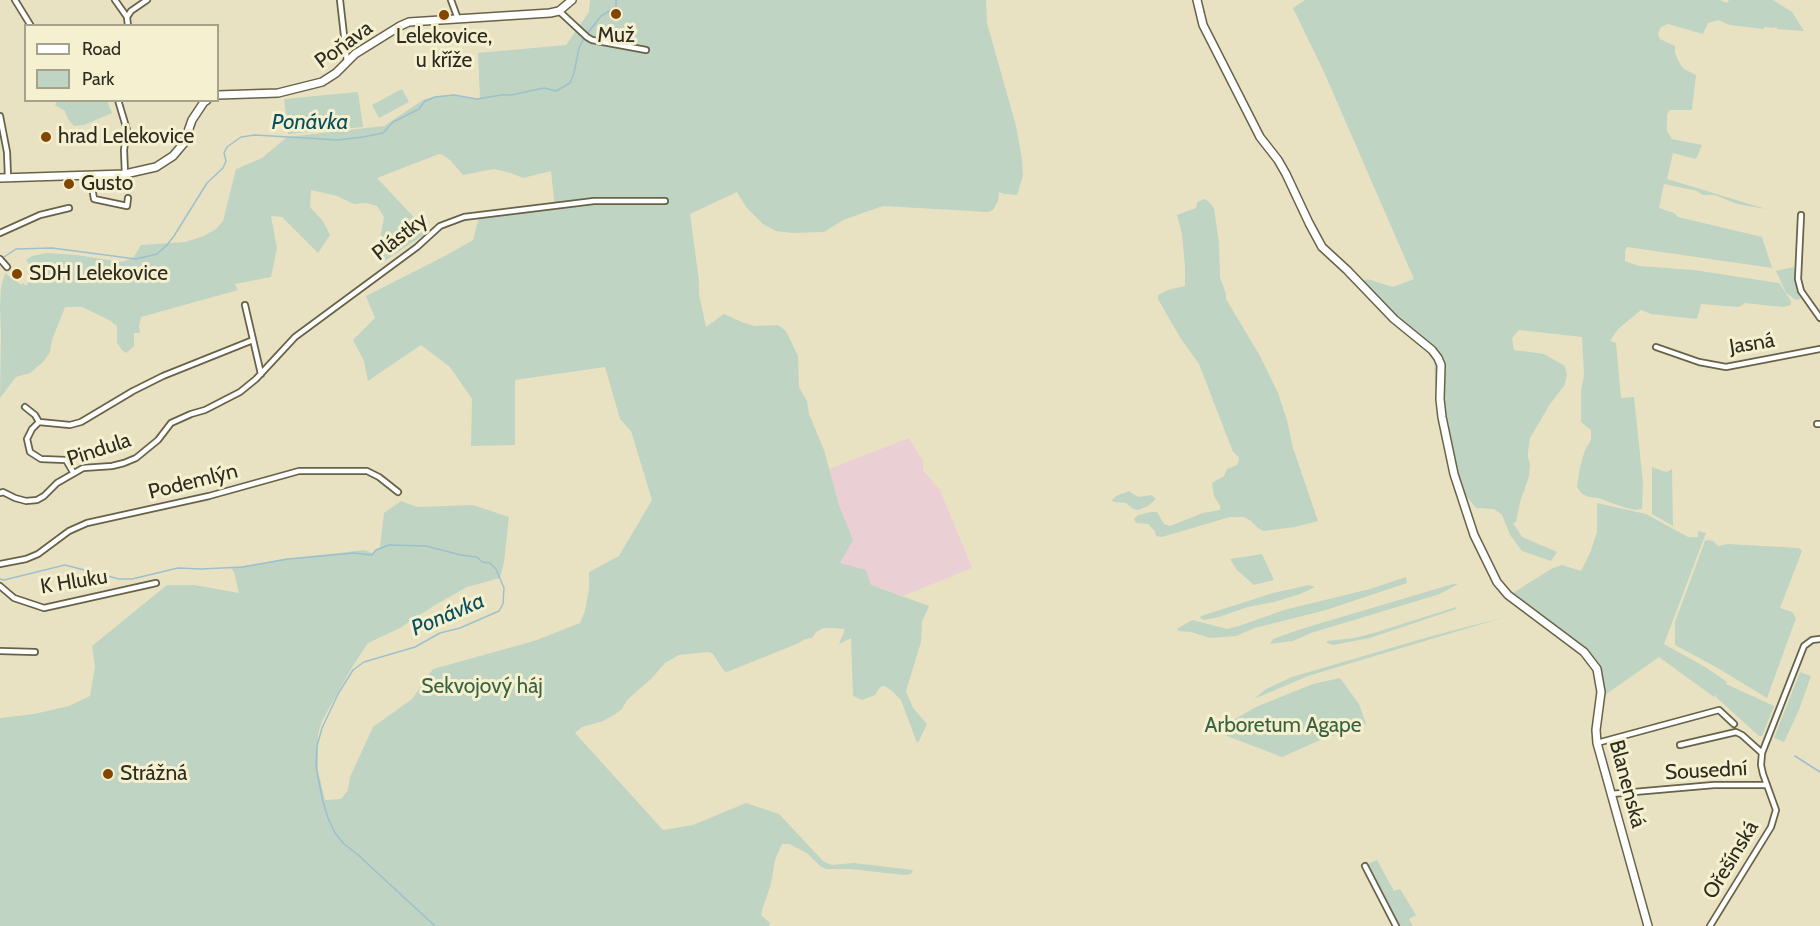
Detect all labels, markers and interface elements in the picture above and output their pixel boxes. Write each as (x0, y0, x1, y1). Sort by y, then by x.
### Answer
marker: Muž (609, 7, 623, 21)
marker: Lelekovice, u kříže (437, 8, 451, 22)
street label: Poňava (310, 16, 378, 74)
place label: Muž (597, 23, 635, 49)
legend (24, 24, 219, 102)
place label: Lelekovice, u kříže (396, 24, 492, 74)
text: Road (82, 38, 121, 60)
text: Park (82, 68, 114, 90)
water label: Ponávka (272, 110, 348, 136)
place label: hrad Lelekovice (58, 124, 194, 150)
marker: hrad Lelekovice (39, 130, 53, 144)
place label: Gusto (81, 171, 133, 197)
marker: Gusto (62, 177, 76, 191)
street label: Plástky (368, 208, 432, 266)
place label: SDH Lelekovice (29, 261, 168, 287)
marker: SDH Lelekovice (10, 267, 24, 281)
street label: Jasná (1727, 328, 1777, 360)
street label: Pindula (64, 428, 134, 472)
street label: Podemlýn (146, 459, 240, 505)
street label: K Hluku (39, 564, 109, 600)
water label: Ponávka (407, 588, 489, 642)
park label: Sekvojový háj (421, 674, 543, 700)
park label: Arboretum Agape (1205, 713, 1361, 739)
street label: Blanenská (1603, 737, 1651, 831)
street label: Sousední (1664, 756, 1748, 786)
place label: Strážná (120, 761, 187, 787)
marker: Strážná (101, 767, 115, 781)
street label: Ořešínská (1698, 816, 1764, 904)

